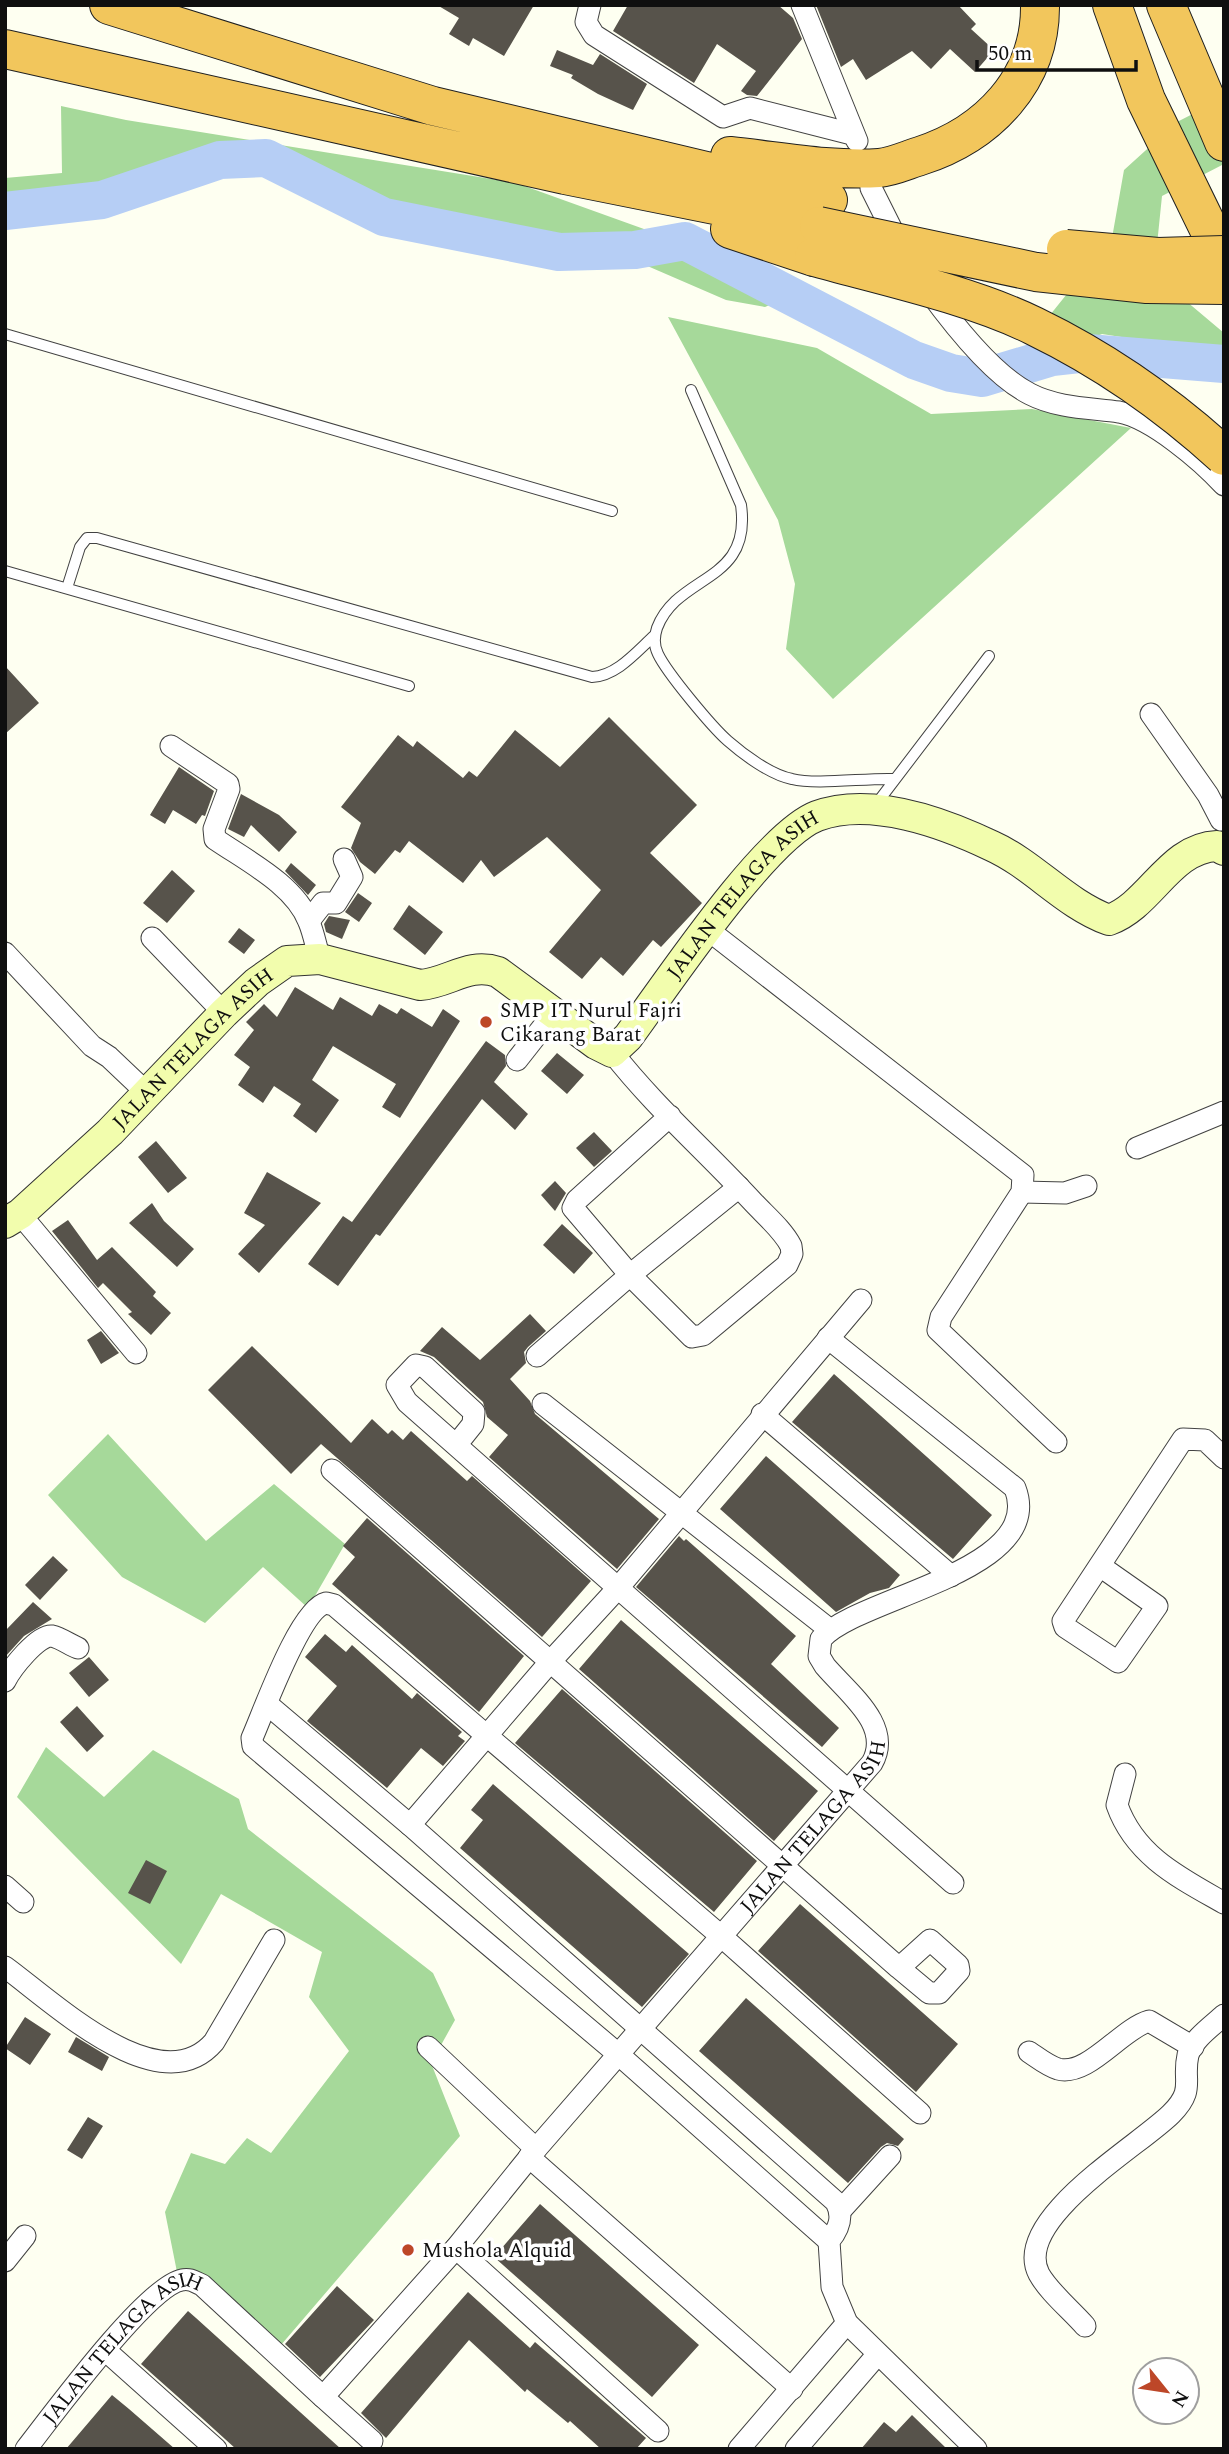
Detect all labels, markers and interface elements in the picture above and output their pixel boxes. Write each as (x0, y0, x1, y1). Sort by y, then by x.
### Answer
scale bar (977, 28, 1136, 72)
text: 50 m (988, 38, 1032, 70)
street label: JALAN TELAGA ASIH (659, 802, 825, 986)
street label: JALAN TELAGA ASIH (105, 960, 281, 1138)
place label: SMP IT Nurul Fajri Cikarang Barat (500, 995, 682, 1051)
marker: SMP IT Nurul Fajri Cikarang Barat (478, 1014, 494, 1030)
street label: JALAN TELAGA ASIH (733, 1738, 895, 1921)
place label: Mushola Alquid (422, 2235, 572, 2267)
marker: Mushola Alquid (400, 2242, 416, 2258)
street label: JALAN TELAGA ASIH (35, 2264, 208, 2432)
north arrow (1131, 2356, 1201, 2426)
text: N (1163, 2385, 1196, 2413)

